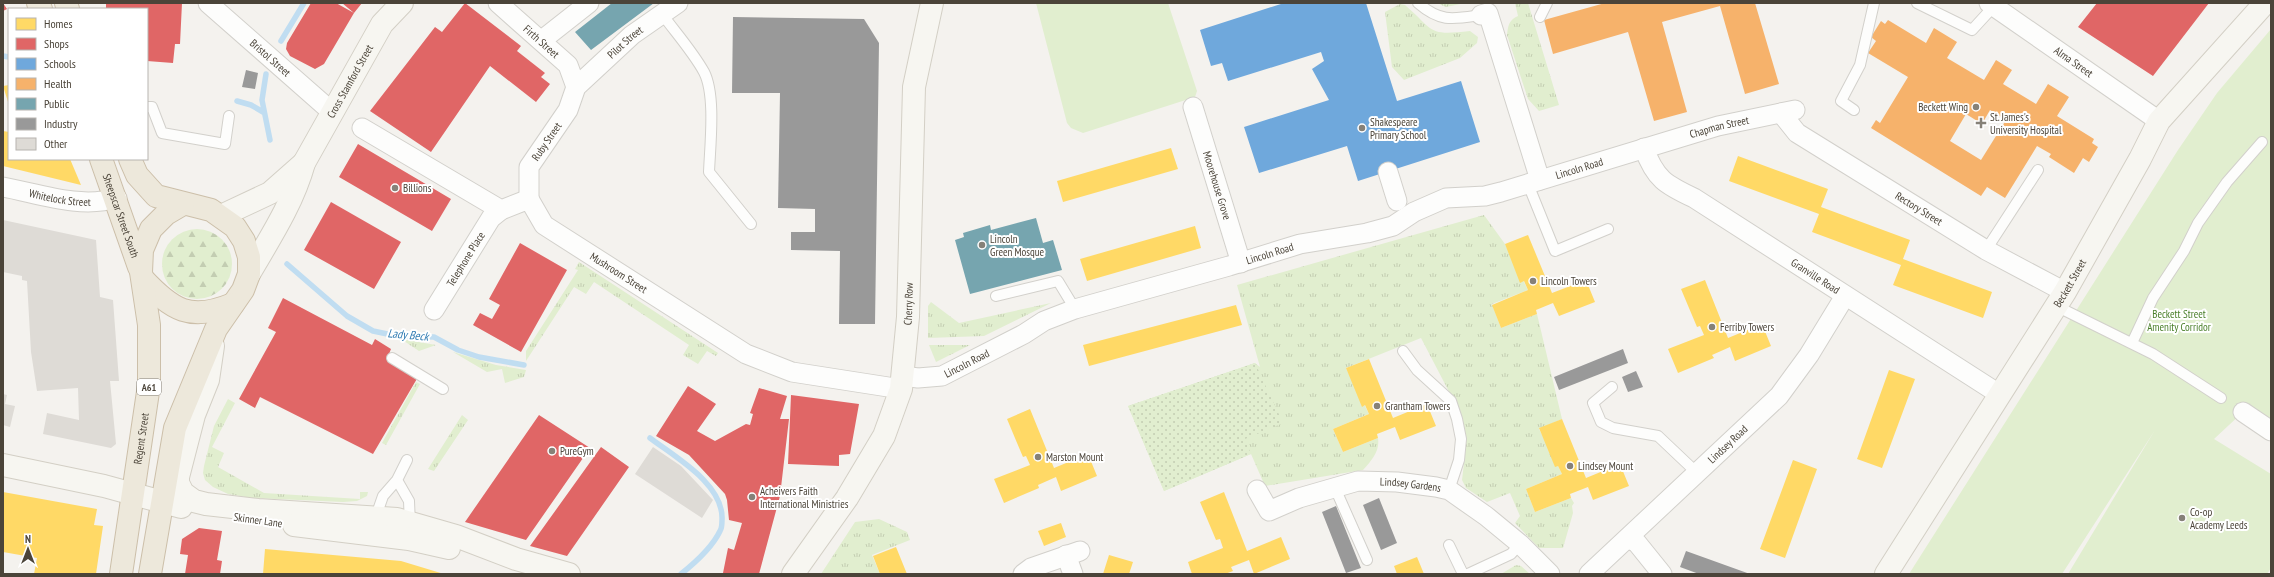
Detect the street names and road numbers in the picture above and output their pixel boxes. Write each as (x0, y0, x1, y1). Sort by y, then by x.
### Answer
street label: Firth Street (521, 22, 562, 61)
street label: Pilot Street (604, 23, 646, 61)
street label: Bristol Street (247, 36, 294, 79)
street label: Cross Stamford Street (324, 42, 376, 121)
street label: Alma Street (2051, 43, 2096, 80)
street label: Chapman Street (1688, 113, 1750, 141)
street label: Ruby Street (528, 119, 565, 163)
street label: Moorehouse Grove (1200, 149, 1234, 222)
street label: Lincoln Road (1554, 154, 1605, 182)
street label: Sheepscar Street South (100, 172, 142, 260)
street label: Whitelock Street (28, 186, 91, 209)
street label: Rectory Street (1893, 189, 1945, 228)
street label: Telephone Place (443, 229, 488, 289)
street label: Lincoln Road (1244, 239, 1295, 267)
street label: Mushroom Street (587, 249, 650, 296)
street label: Granville Road (1788, 255, 1843, 297)
street label: Beckett Street (2050, 257, 2089, 310)
street label: Cherry Row (900, 282, 916, 326)
street label: Lincoln Road (942, 346, 992, 381)
road number: A61 (137, 379, 161, 395)
street label: Regent Street (130, 412, 152, 465)
street label: Lindsey Road (1705, 422, 1751, 466)
street label: Lindsey Gardens (1380, 475, 1443, 495)
street label: Skinner Lane (233, 510, 284, 530)

